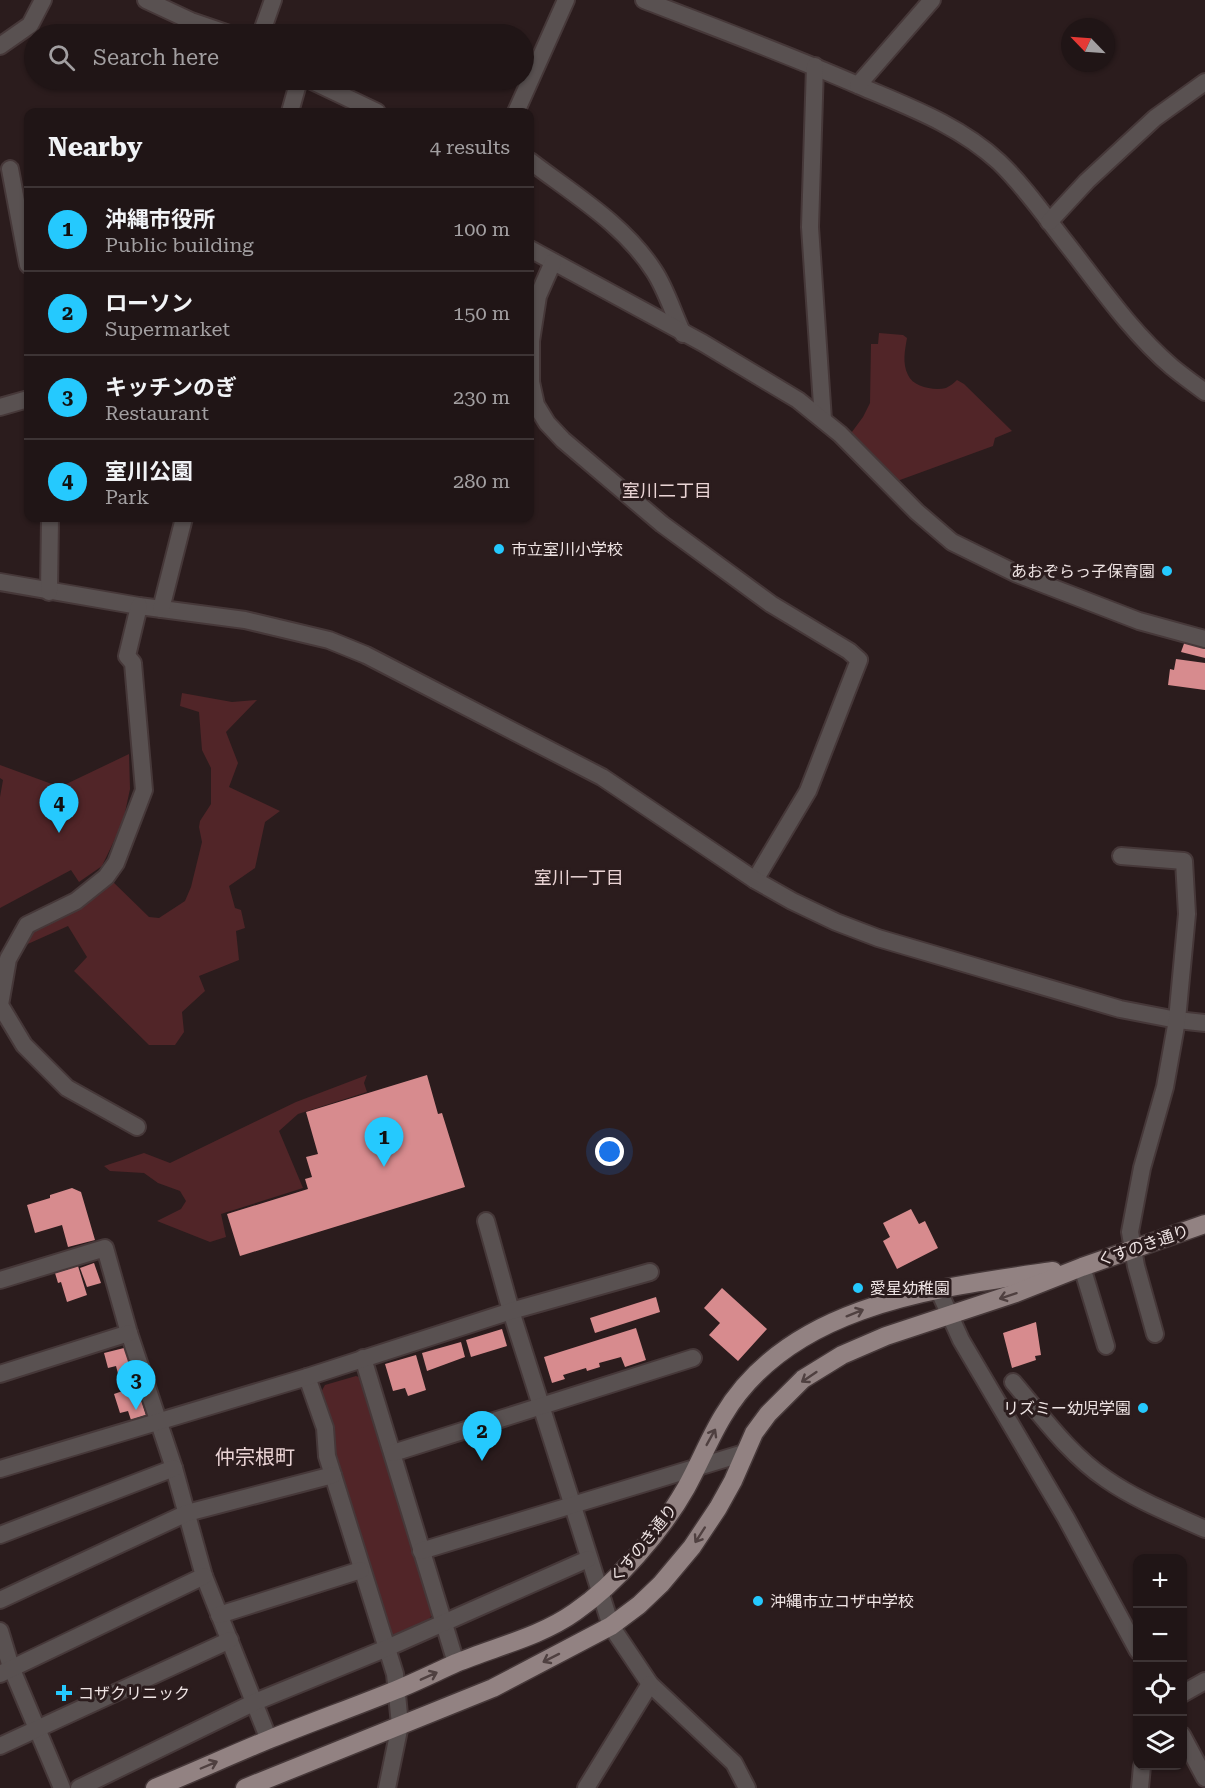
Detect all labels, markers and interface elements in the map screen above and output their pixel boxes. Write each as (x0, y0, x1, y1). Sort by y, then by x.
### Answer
north arrow (1061, 18, 1115, 72)
search box (24, 24, 534, 90)
icon: search (45, 41, 78, 74)
text: Search here (93, 45, 219, 70)
text: Nearby (48, 132, 142, 162)
text: 4 results (430, 135, 510, 159)
text: 沖縄市役所 (105, 207, 215, 232)
text: 1 (62, 217, 73, 241)
text: 100 m (453, 217, 510, 241)
text: Public building (105, 233, 254, 257)
text: ローソン (105, 291, 193, 316)
text: 2 (62, 301, 73, 325)
text: 150 m (453, 301, 510, 325)
text: Supermarket (105, 317, 230, 341)
text: キッチンのぎ (105, 375, 237, 400)
text: 3 (62, 385, 73, 409)
text: 230 m (453, 385, 510, 409)
text: Restaurant (105, 401, 209, 425)
text: 室川公園 (105, 459, 193, 484)
text: 4 (62, 469, 73, 493)
text: 280 m (453, 469, 510, 493)
district label: 室川二丁目 (622, 480, 712, 501)
text: Park (105, 485, 149, 509)
place label: 市立室川小学校 (511, 540, 623, 559)
marker: 市立室川小学校 (492, 542, 506, 556)
place label: あおぞらっ子保育園 (1011, 562, 1155, 581)
marker: あおぞらっ子保育園 (1160, 564, 1174, 578)
pin: 4 (40, 784, 78, 833)
district label: 室川一丁目 (534, 867, 624, 888)
pin: 1 (364, 1118, 404, 1167)
your location (595, 1137, 624, 1166)
street label: くすのき通り (1095, 1221, 1191, 1270)
place label: 愛星幼稚園 (870, 1279, 950, 1298)
marker: 愛星幼稚園 (851, 1281, 865, 1295)
one-way arrow (999, 1291, 1018, 1302)
one-way arrow (845, 1307, 864, 1318)
pin: 3 (116, 1360, 156, 1410)
one-way arrow (801, 1371, 817, 1383)
place label: リズミー幼児学園 (1003, 1399, 1131, 1418)
marker: リズミー幼児学園 (1136, 1401, 1150, 1415)
pin: 2 (462, 1412, 502, 1461)
one-way arrow (705, 1429, 717, 1446)
district label: 仲宗根町 (215, 1445, 295, 1469)
street label: くすのき通り (606, 1500, 681, 1586)
one-way arrow (694, 1527, 706, 1543)
map controls (1133, 1554, 1187, 1770)
button: + (1133, 1554, 1187, 1608)
place label: 沖縄市立コザ中学校 (770, 1592, 914, 1611)
marker: 沖縄市立コザ中学校 (751, 1594, 765, 1608)
button: − (1133, 1608, 1187, 1662)
one-way arrow (543, 1653, 561, 1664)
button: locate (1133, 1662, 1187, 1716)
one-way arrow (419, 1669, 437, 1681)
marker: コザクリニック (55, 1684, 73, 1702)
place label: コザクリニック (78, 1684, 190, 1703)
button: layers (1133, 1716, 1187, 1770)
one-way arrow (200, 1759, 218, 1770)

